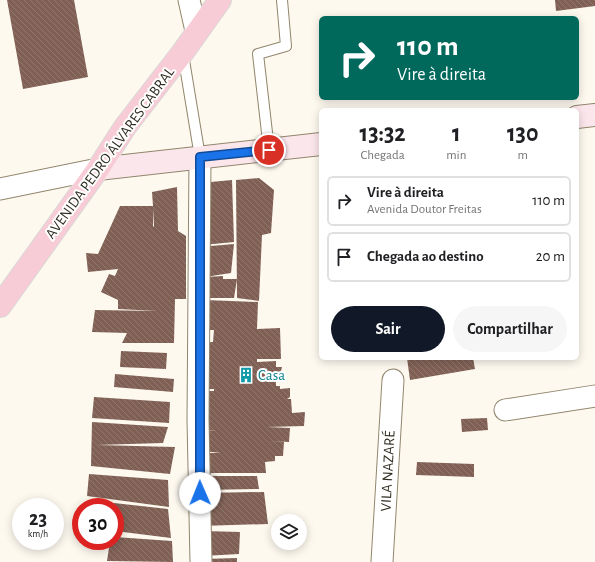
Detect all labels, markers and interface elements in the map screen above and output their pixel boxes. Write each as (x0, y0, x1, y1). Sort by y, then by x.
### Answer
icon: right (331, 32, 383, 84)
text: 110 m (397, 33, 459, 61)
street label: AVENIDA PEDRO ÁLVARES CABRAL (41, 63, 178, 241)
text: Vire à direita (397, 66, 486, 84)
text: 13:32 (360, 122, 406, 146)
text: 1 (452, 122, 461, 146)
text: 130 (507, 122, 538, 146)
pin (252, 133, 286, 167)
icon: arrive (258, 139, 280, 161)
text: Chegada (360, 149, 405, 162)
text: min (446, 149, 466, 162)
text: m (518, 149, 528, 162)
text: Vire à direita (367, 185, 444, 200)
icon: right (333, 190, 355, 212)
text: 110 m (532, 193, 565, 208)
text: Avenida Doutor Freitas (367, 203, 482, 216)
icon: arrive (333, 246, 355, 268)
text: Chegada ao destino (367, 249, 484, 264)
text: 20 m (536, 249, 565, 264)
button: Sair (331, 306, 445, 352)
button: Compartilhar (453, 306, 567, 352)
building icon: Casa (237, 366, 255, 384)
place label: Casa (258, 368, 285, 383)
street label: VILA NAZARÉ (376, 430, 398, 512)
position arrow (179, 472, 221, 514)
speed limit sign: 30 (72, 498, 124, 550)
text: 23 (29, 509, 47, 529)
map controls (271, 514, 307, 550)
button: layers (271, 514, 307, 550)
text: km/h (28, 529, 48, 539)

